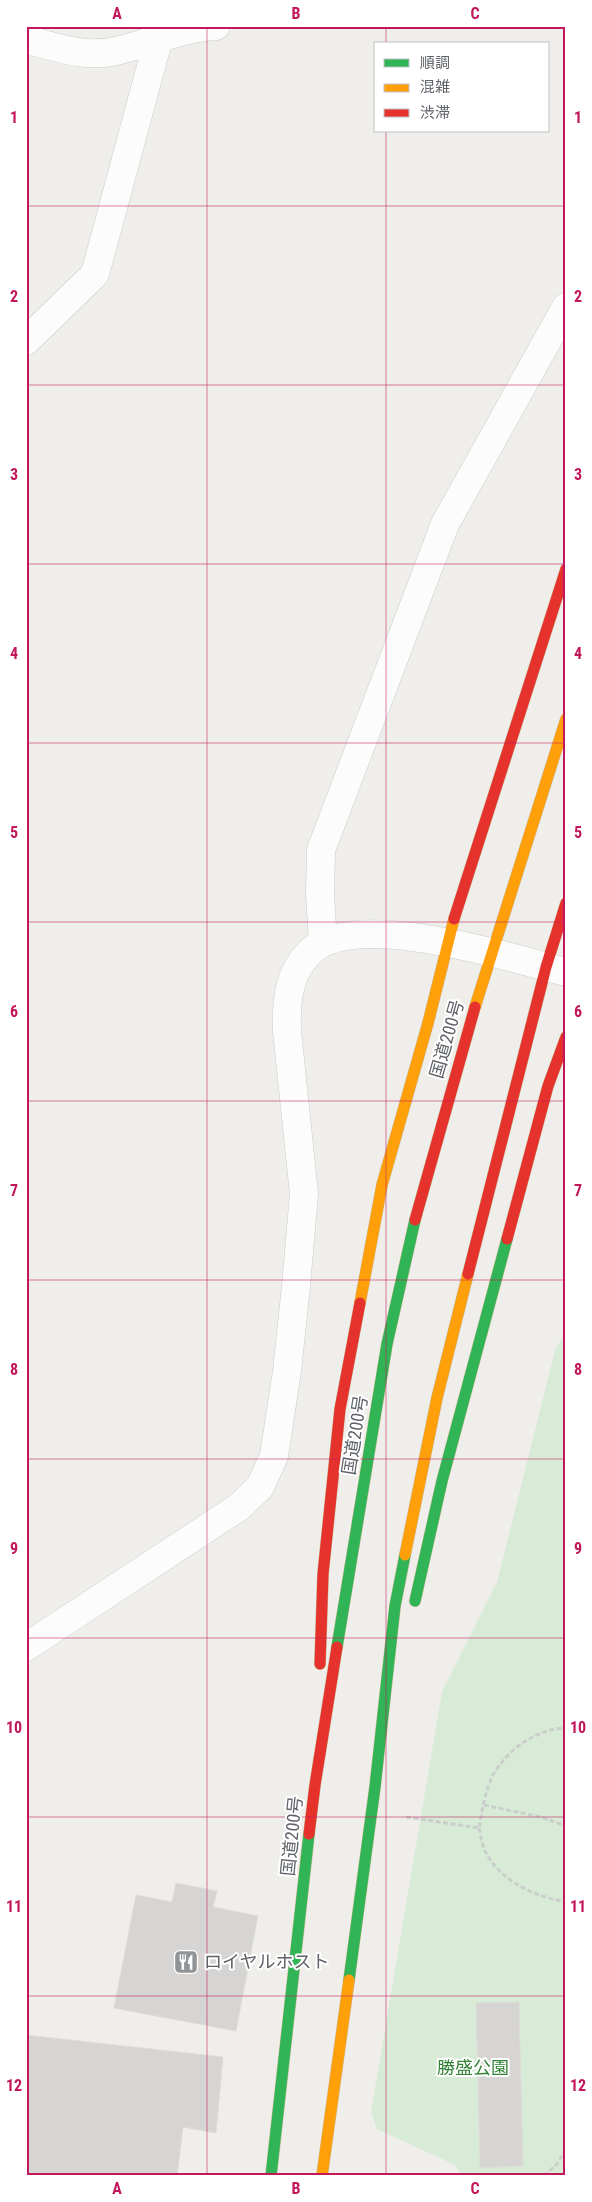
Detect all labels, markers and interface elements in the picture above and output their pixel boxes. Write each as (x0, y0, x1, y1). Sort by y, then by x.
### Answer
text: A (112, 4, 122, 23)
text: B (292, 4, 301, 23)
text: C (470, 4, 480, 23)
legend (374, 42, 550, 132)
text: 順調 (420, 54, 450, 72)
text: 混雑 (420, 78, 450, 96)
text: 渋滞 (420, 104, 450, 122)
text: 1 (10, 108, 18, 127)
text: 1 (574, 108, 582, 127)
text: 2 (10, 287, 18, 306)
text: 2 (574, 287, 582, 306)
text: 3 (10, 465, 18, 484)
text: 3 (574, 465, 582, 484)
text: 4 (10, 644, 18, 663)
text: 4 (574, 644, 582, 663)
text: 5 (10, 823, 18, 842)
text: 5 (574, 823, 582, 842)
street label: 国道200号 (425, 997, 468, 1081)
text: 6 (10, 1002, 18, 1021)
text: 6 (574, 1002, 582, 1021)
text: 7 (10, 1181, 18, 1200)
text: 7 (574, 1181, 582, 1200)
text: 8 (10, 1360, 18, 1379)
text: 8 (574, 1360, 582, 1379)
street label: 国道200号 (338, 1393, 371, 1476)
text: 9 (10, 1539, 18, 1558)
text: 9 (574, 1539, 582, 1558)
text: 10 (6, 1718, 22, 1737)
text: 10 (570, 1718, 586, 1737)
street label: 国道200号 (277, 1795, 306, 1877)
text: 11 (6, 1897, 22, 1916)
text: 11 (570, 1897, 586, 1916)
restaurant icon: ロイヤルホスト (173, 1949, 199, 1975)
place label: ロイヤルホスト (204, 1951, 329, 1972)
park label: 勝盛公園 (437, 2057, 509, 2078)
text: 12 (6, 2076, 22, 2095)
text: 12 (570, 2076, 586, 2095)
text: A (112, 2179, 122, 2198)
text: B (292, 2179, 301, 2198)
text: C (470, 2179, 480, 2198)

